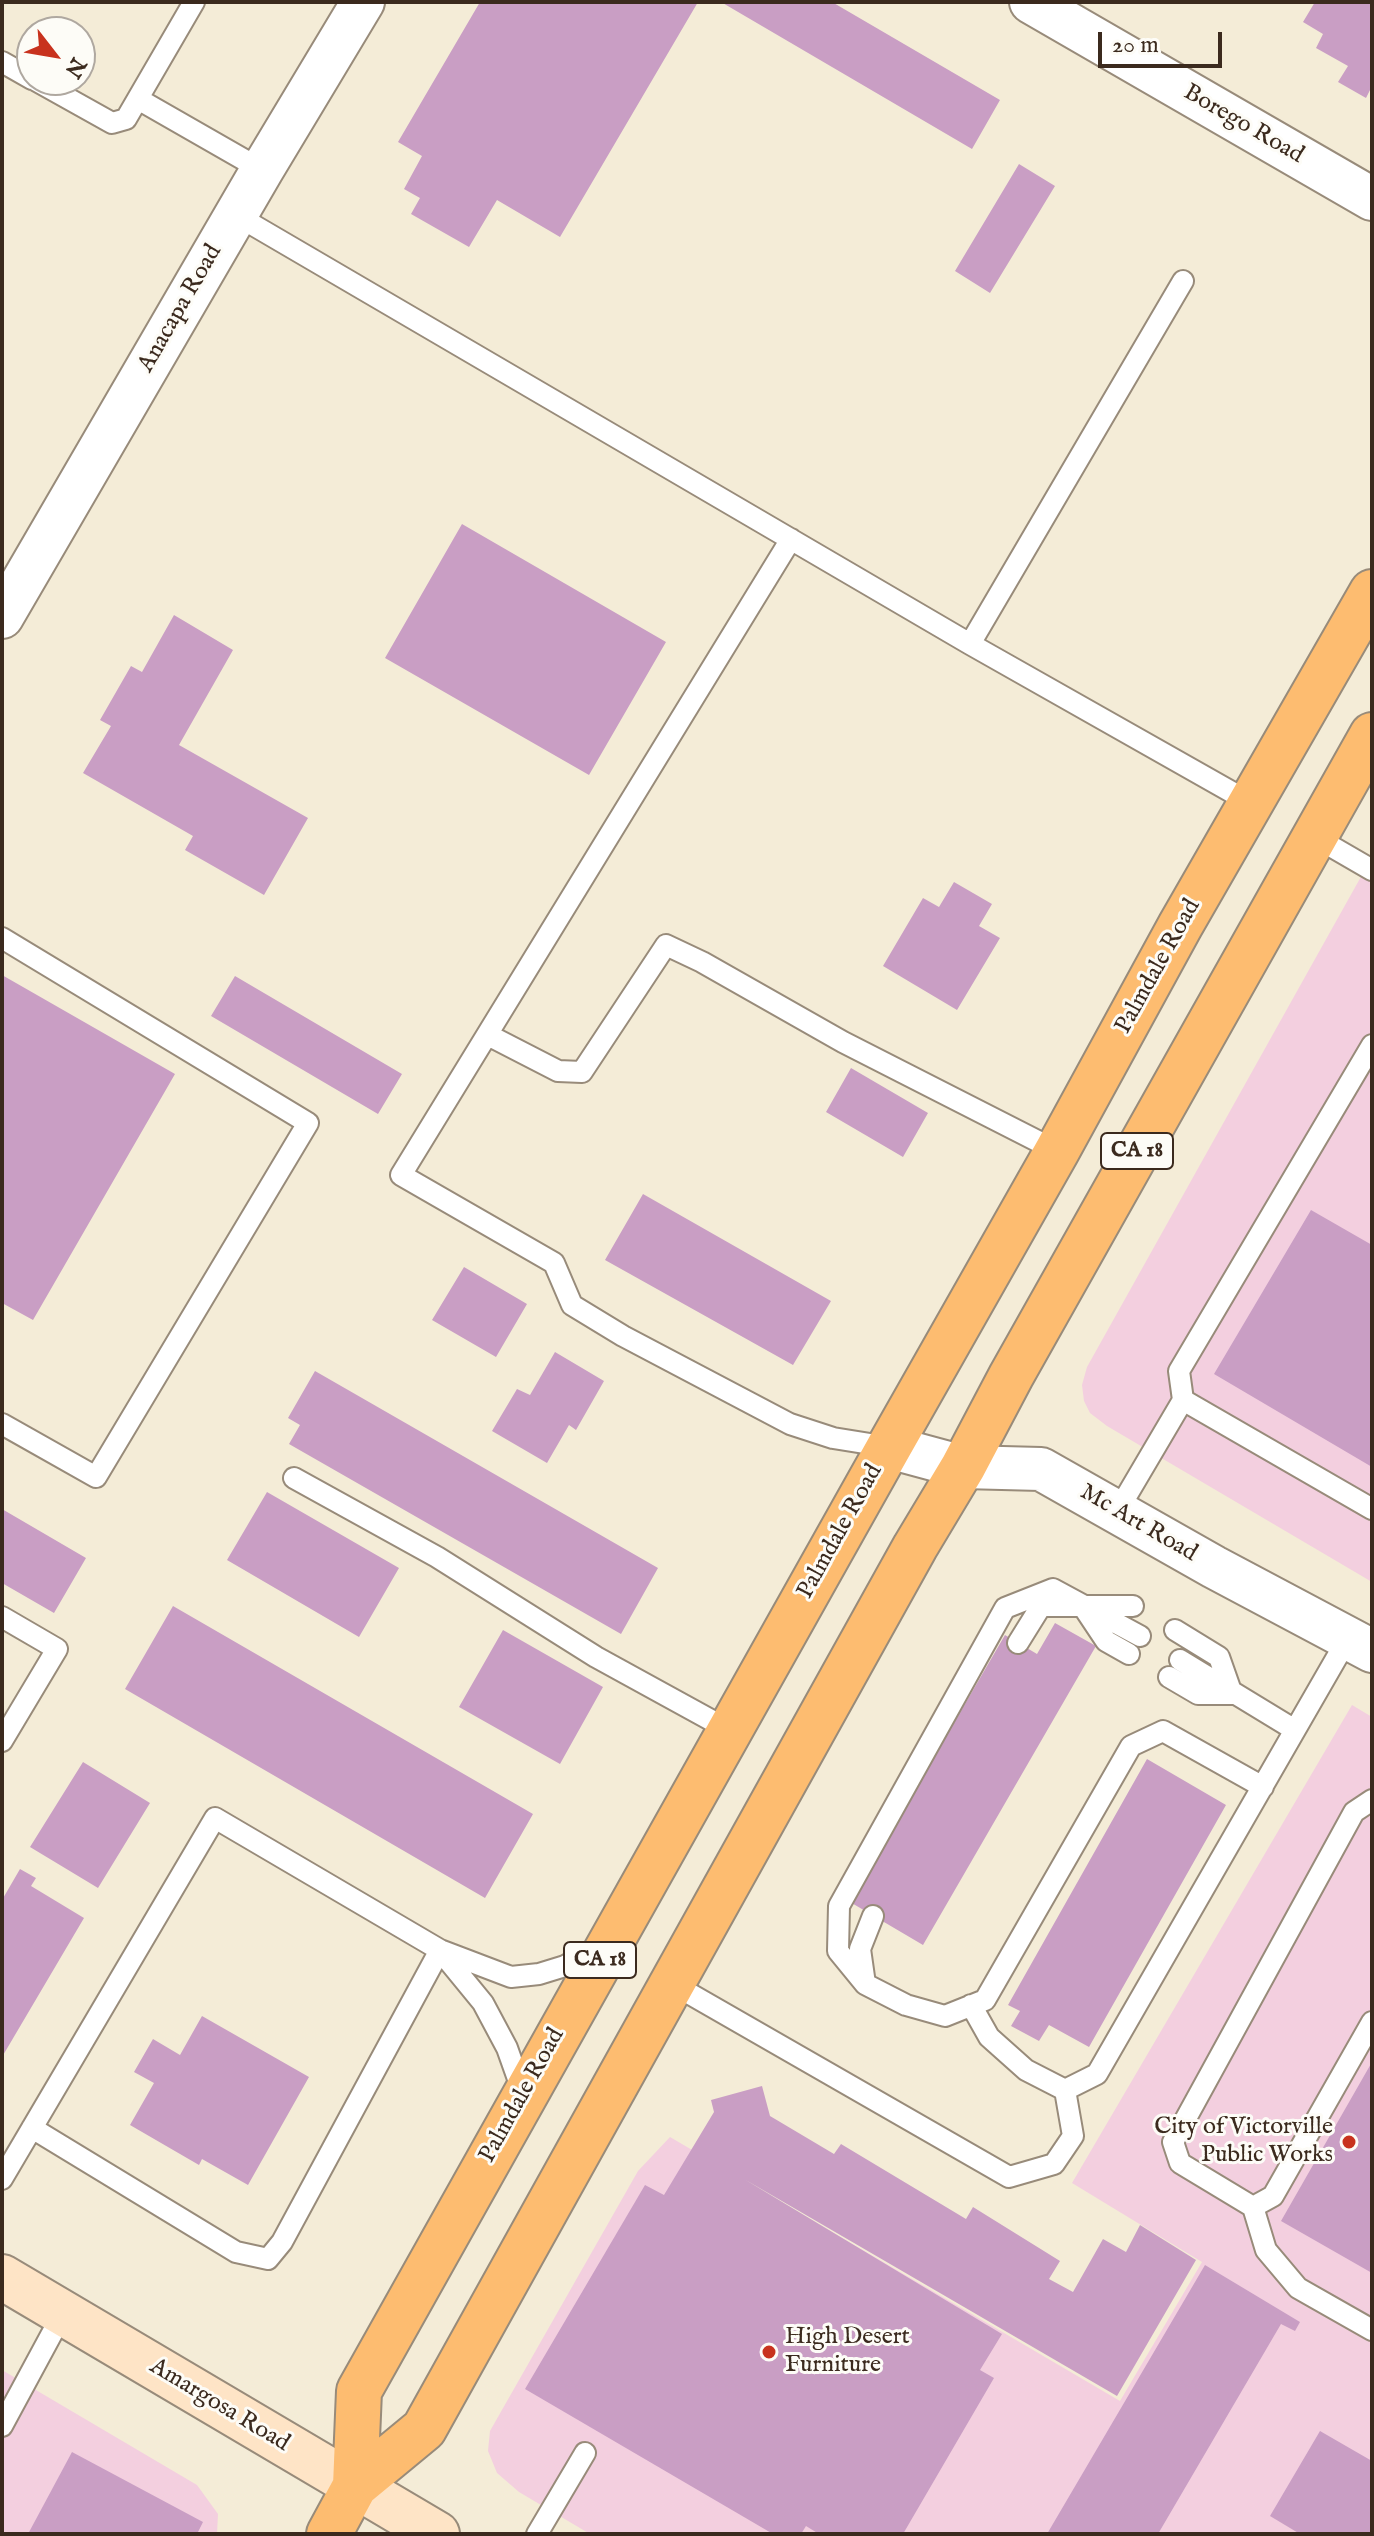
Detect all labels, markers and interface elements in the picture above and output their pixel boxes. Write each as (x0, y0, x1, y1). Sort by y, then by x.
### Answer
north arrow (16, 16, 96, 96)
scale bar (1102, 16, 1226, 66)
text: 20 m (1112, 30, 1159, 61)
text: N (58, 52, 92, 83)
street label: Borego Road (1178, 79, 1308, 171)
street label: Anacapa Road (133, 240, 229, 378)
street label: Palmdale Road (1110, 895, 1208, 1039)
road number: CA 18 (1101, 1133, 1173, 1169)
street label: Palmdale Road (792, 1460, 890, 1604)
street label: Mc Art Road (1074, 1479, 1202, 1569)
road number: CA 18 (564, 1942, 636, 1978)
street label: Palmdale Road (474, 2024, 572, 2168)
place label: City of Victorville Public Works (1154, 2114, 1333, 2170)
marker: City of Victorville Public Works (1340, 2133, 1358, 2151)
place label: High Desert Furniture (785, 2324, 910, 2380)
marker: High Desert Furniture (760, 2343, 778, 2361)
street label: Amargosa Road (144, 2353, 294, 2459)

